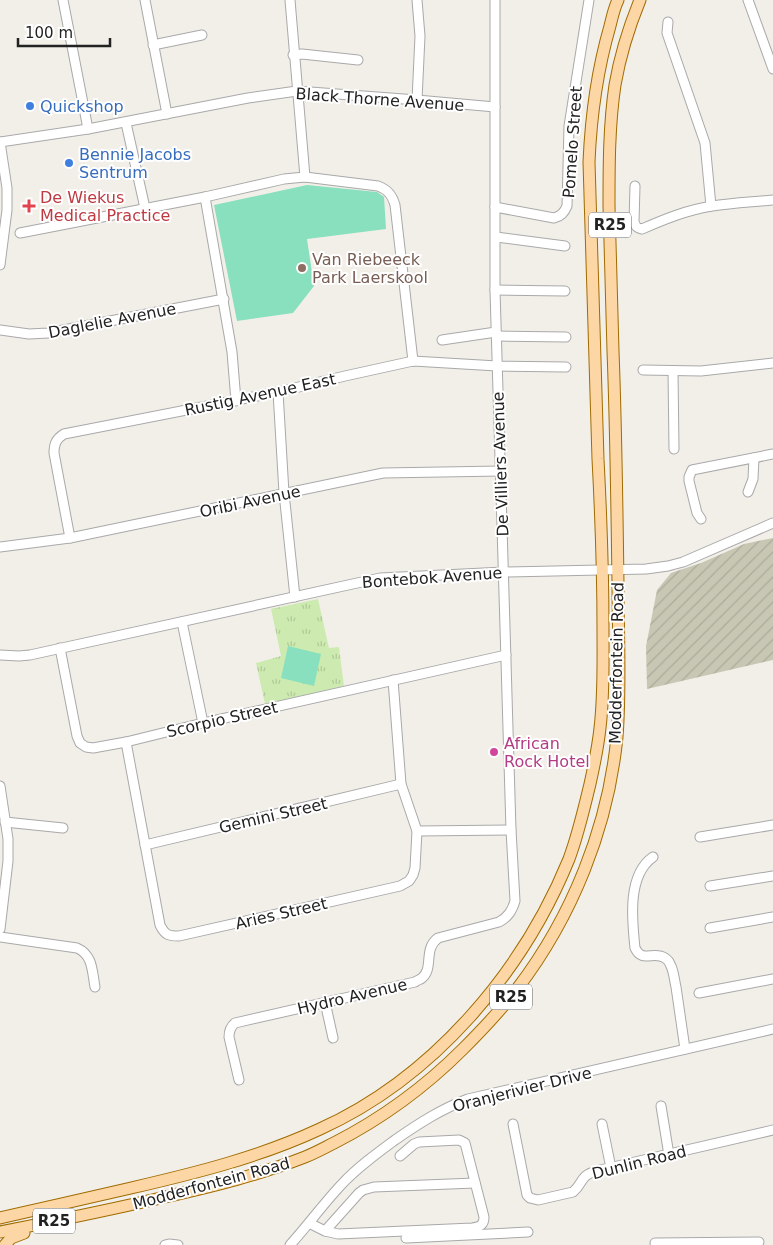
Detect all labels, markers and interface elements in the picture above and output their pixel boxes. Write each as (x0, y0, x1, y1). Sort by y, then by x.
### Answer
scale bar (18, 15, 110, 47)
text: 100 m (25, 24, 73, 42)
street label: Black Thorne Avenue (295, 84, 465, 115)
street label: Pomelo Street (559, 85, 586, 199)
place label: Quickshop (40, 97, 124, 116)
marker: Quickshop (24, 100, 36, 112)
place label: Bennie Jacobs Sentrum (79, 145, 191, 182)
marker: Bennie Jacobs Sentrum (63, 157, 75, 169)
place label: De Wiekus Medical Practice (40, 188, 170, 225)
marker: De Wiekus Medical Practice (22, 199, 36, 213)
road number: R25 (589, 212, 631, 238)
place label: Van Riebeeck Park Laerskool (312, 250, 428, 287)
marker: Van Riebeeck Park Laerskool (296, 262, 308, 274)
street label: Daglelie Avenue (47, 299, 178, 342)
street label: Rustig Avenue East (183, 369, 337, 420)
street label: De Villiers Avenue (488, 391, 513, 537)
street label: Oribi Avenue (198, 482, 302, 521)
street label: Bontebok Avenue (361, 563, 503, 592)
street label: Modderfontein Road (606, 582, 627, 744)
street label: Scorpio Street (165, 697, 280, 742)
place label: African Rock Hotel (504, 734, 590, 771)
marker: African Rock Hotel (488, 746, 500, 758)
street label: Gemini Street (217, 794, 329, 837)
street label: Aries Street (233, 894, 329, 933)
street label: Hydro Avenue (295, 975, 409, 1018)
road number: R25 (490, 984, 532, 1010)
street label: Oranjerivier Drive (451, 1063, 594, 1116)
street label: Dunlin Road (590, 1142, 688, 1183)
street label: Modderfontein Road (131, 1153, 292, 1214)
road number: R25 (33, 1208, 75, 1234)

